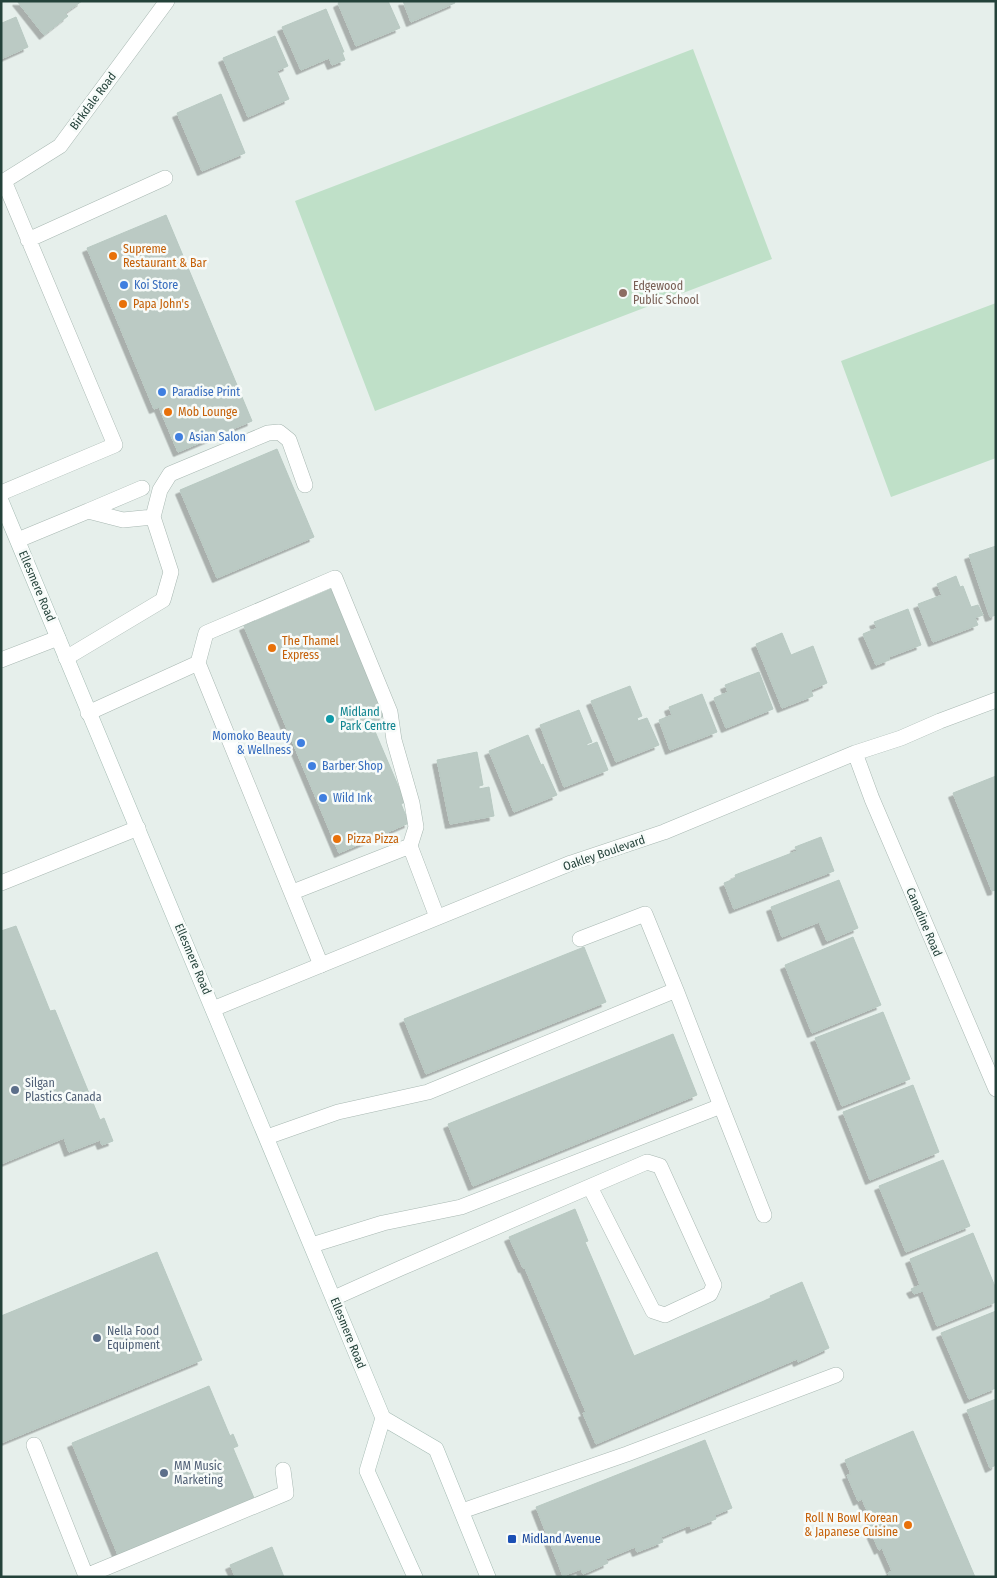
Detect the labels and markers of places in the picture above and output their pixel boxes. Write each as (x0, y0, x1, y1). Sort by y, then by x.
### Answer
place label: Supreme Restaurant & Bar (123, 242, 207, 270)
marker: Supreme Restaurant & Bar (107, 250, 119, 262)
place label: Koi Store (134, 278, 178, 292)
marker: Koi Store (118, 279, 130, 291)
place label: Edgewood Public School (633, 279, 699, 307)
marker: Edgewood Public School (617, 287, 629, 299)
place label: Papa John's (133, 297, 189, 311)
marker: Papa John's (117, 298, 129, 310)
place label: Paradise Print (172, 385, 240, 399)
marker: Paradise Print (156, 386, 168, 398)
place label: Mob Lounge (178, 405, 237, 419)
marker: Mob Lounge (162, 406, 174, 418)
place label: Asian Salon (189, 430, 246, 444)
marker: Asian Salon (173, 431, 185, 443)
place label: The Thamel Express (282, 634, 339, 662)
marker: The Thamel Express (266, 642, 278, 654)
place label: Midland Park Centre (340, 705, 396, 733)
marker: Midland Park Centre (324, 713, 336, 725)
place label: Momoko Beauty & Wellness (212, 729, 292, 757)
marker: Momoko Beauty & Wellness (295, 737, 307, 749)
place label: Barber Shop (322, 759, 383, 773)
marker: Barber Shop (306, 760, 318, 772)
place label: Wild Ink (333, 791, 373, 805)
marker: Wild Ink (317, 792, 329, 804)
place label: Pizza Pizza (347, 832, 399, 846)
marker: Pizza Pizza (331, 833, 343, 845)
place label: Silgan Plastics Canada (25, 1076, 102, 1104)
marker: Silgan Plastics Canada (9, 1084, 21, 1096)
place label: Nella Food Equipment (107, 1324, 160, 1352)
marker: Nella Food Equipment (91, 1332, 103, 1344)
place label: MM Music Marketing (174, 1459, 223, 1487)
marker: MM Music Marketing (158, 1467, 170, 1479)
place label: Roll N Bowl Korean & Japanese Cuisine (804, 1511, 898, 1539)
marker: Roll N Bowl Korean & Japanese Cuisine (902, 1519, 914, 1531)
place label: Midland Avenue (522, 1532, 601, 1546)
marker: Midland Avenue (506, 1533, 518, 1545)

